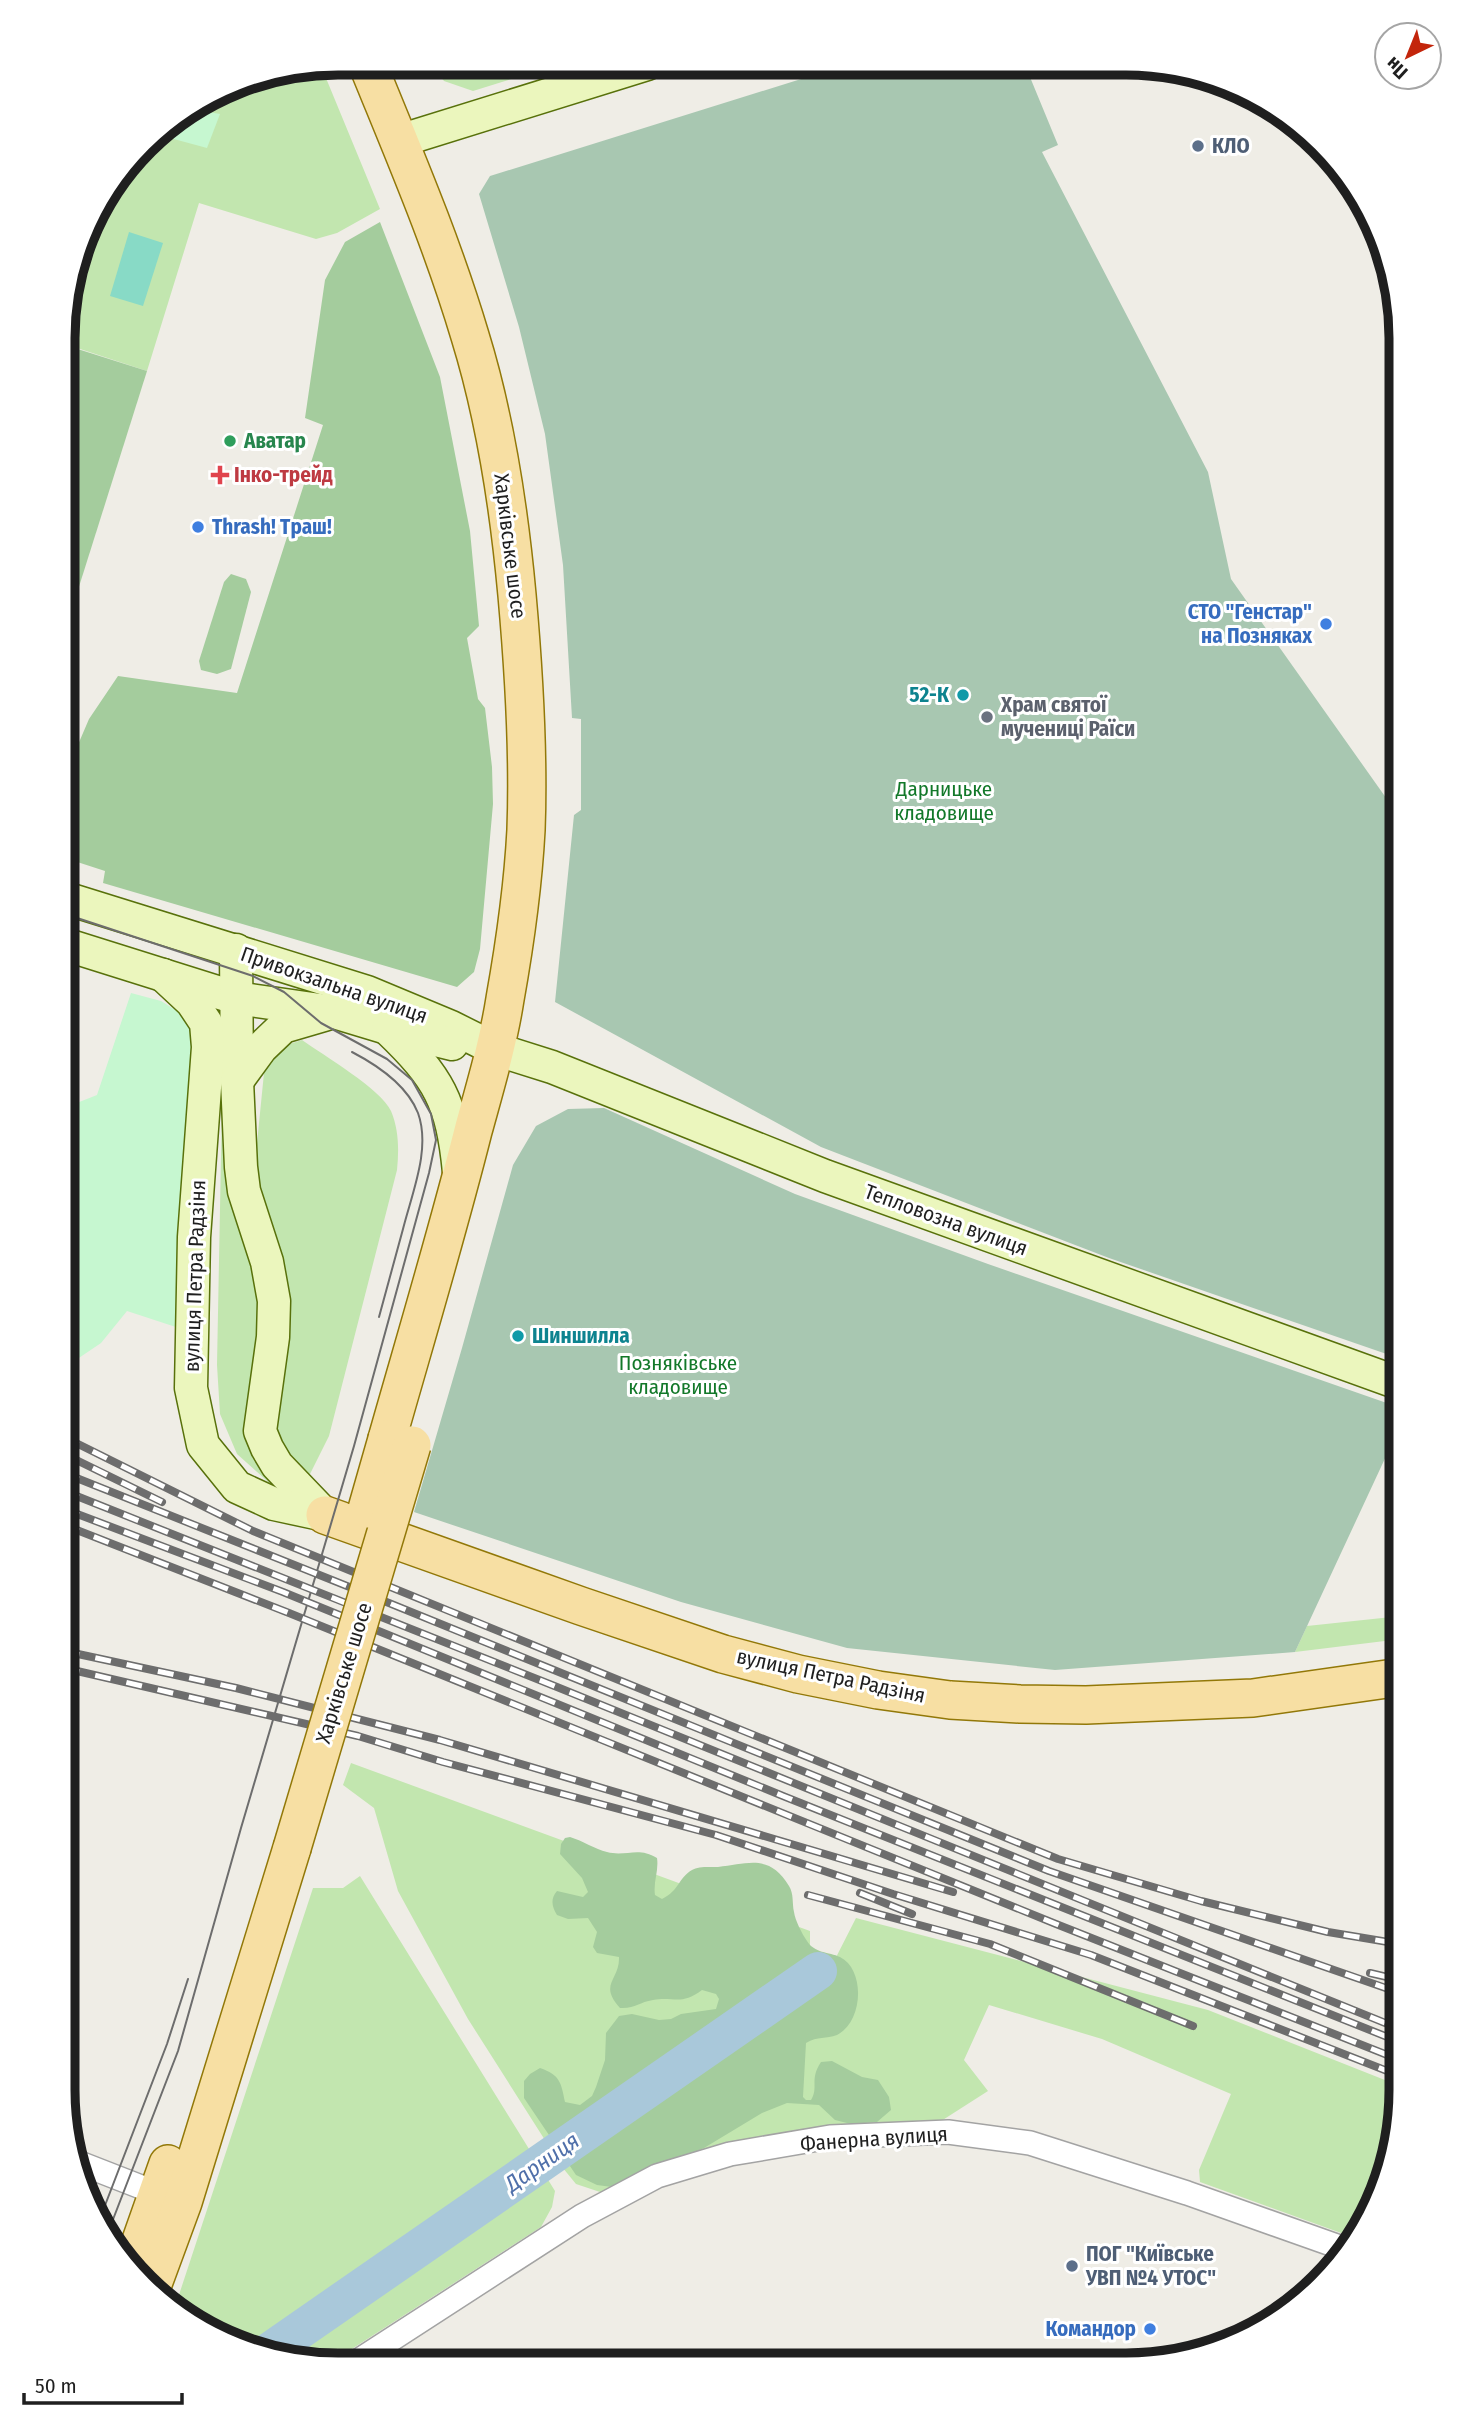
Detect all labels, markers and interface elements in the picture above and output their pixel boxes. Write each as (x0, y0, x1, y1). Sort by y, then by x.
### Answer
north arrow (1373, 21, 1443, 91)
text: Пн (1381, 52, 1412, 84)
place label: КЛО (1212, 133, 1250, 159)
marker: КЛО (1190, 138, 1206, 154)
place label: Аватар (243, 428, 306, 454)
marker: Аватар (222, 433, 238, 449)
place label: Інко-трейд (234, 462, 333, 488)
marker: Інко-трейд (212, 467, 228, 483)
street label: Харківське шосе (488, 472, 532, 620)
place label: Thrash! Траш! (212, 514, 332, 540)
marker: Thrash! Траш! (190, 519, 206, 535)
place label: СТО "Генстар" на Позняках (1188, 599, 1313, 649)
marker: СТО "Генстар" на Позняках (1318, 616, 1334, 632)
place label: 52-К (909, 682, 950, 708)
marker: 52-К (955, 687, 971, 703)
place label: Храм святої мучениці Раїси (1000, 692, 1135, 742)
marker: Храм святої мучениці Раїси (979, 709, 995, 725)
park label: Дарницьке кладовище (894, 776, 994, 826)
street label: Привокзальна вулиця (237, 941, 431, 1029)
street label: Тепловозна вулиця (861, 1178, 1031, 1262)
street label: вулиця Петра Радзіня (179, 1179, 211, 1373)
place label: Шиншилла (532, 1323, 630, 1349)
marker: Шиншилла (510, 1328, 526, 1344)
park label: Позняківське кладовище (619, 1350, 737, 1400)
street label: Харківське шосе (310, 1599, 378, 1747)
street label: вулиця Петра Радзіня (734, 1643, 928, 1709)
street label: Фанерна вулиця (799, 2121, 949, 2157)
water label: Дарниця (498, 2126, 585, 2199)
place label: ПОГ "Київське УВП №4 УТОС" (1085, 2241, 1216, 2291)
marker: ПОГ "Київське УВП №4 УТОС" (1064, 2258, 1080, 2274)
place label: Командор (1045, 2316, 1136, 2342)
marker: Командор (1142, 2321, 1158, 2337)
scale bar (24, 2362, 182, 2406)
text: 50 m (35, 2373, 77, 2399)

